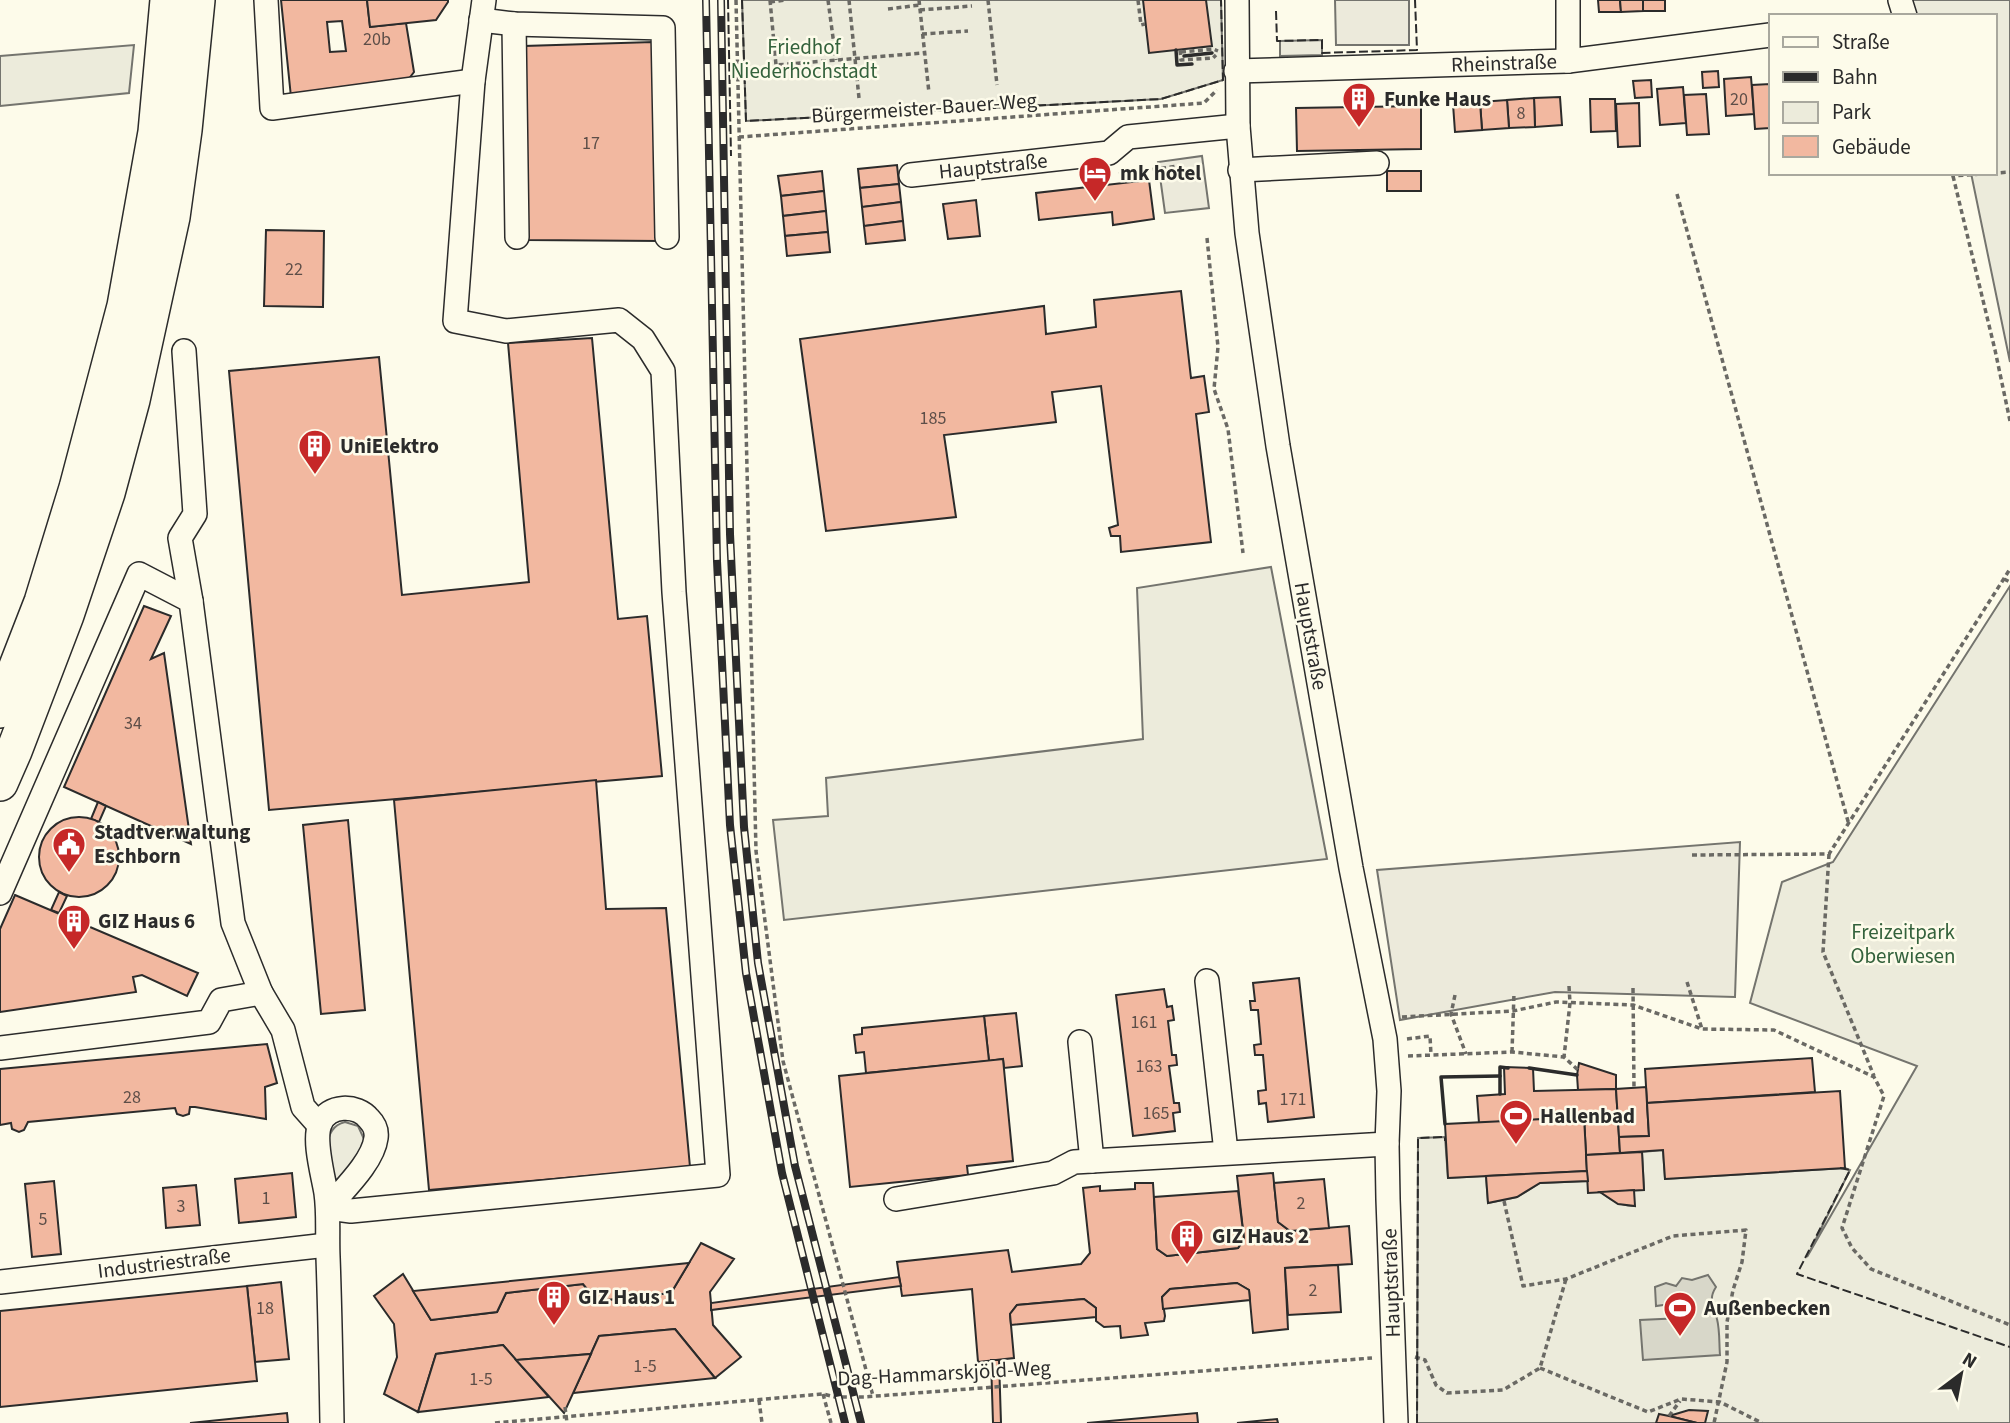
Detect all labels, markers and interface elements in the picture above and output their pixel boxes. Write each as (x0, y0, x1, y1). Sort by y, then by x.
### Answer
legend (1769, 14, 1996, 175)
house number: 20b (363, 27, 391, 52)
text: Straße (1832, 27, 1890, 57)
park label: Friedhof Niederhöchstadt (731, 32, 877, 86)
street label: Rheinstraße (1451, 46, 1557, 80)
text: Bahn (1832, 62, 1878, 92)
building icon: Funke Haus (1340, 80, 1378, 129)
place label: Funke Haus (1384, 84, 1491, 114)
street label: Bürgermeister-Bauer-Weg (810, 85, 1038, 131)
house number: 20 (1730, 87, 1748, 112)
text: Park (1832, 97, 1872, 127)
house number: 8 (1517, 101, 1526, 126)
house number: 17 (582, 131, 600, 156)
text: Gebäude (1832, 132, 1911, 162)
street label: Hauptstraße (937, 145, 1049, 187)
hotel icon: mk hotel (1076, 154, 1114, 203)
place label: mk hotel (1120, 158, 1201, 188)
house number: 22 (285, 257, 303, 282)
house number: 185 (920, 406, 946, 431)
building icon: UniElektro (296, 427, 334, 476)
place label: UniElektro (340, 431, 439, 461)
street label: Hauptstraße (1287, 580, 1335, 692)
house number: 34 (124, 711, 142, 736)
place label: Stadtverwaltung Eschborn (94, 817, 250, 871)
public building icon: Stadtverwaltung Eschborn (50, 825, 88, 874)
building icon: GIZ Haus 6 (55, 902, 93, 951)
place label: GIZ Haus 6 (98, 906, 195, 936)
park label: Freizeitpark Oberwiesen (1850, 917, 1956, 971)
house number: 161 (1131, 1010, 1157, 1035)
house number: 163 (1136, 1054, 1162, 1079)
house number: 28 (123, 1085, 141, 1110)
house number: 171 (1280, 1087, 1306, 1112)
sports icon: Hallenbad (1497, 1097, 1535, 1146)
house number: 165 (1143, 1101, 1169, 1126)
place label: Hallenbad (1540, 1101, 1635, 1131)
house number: 1 (262, 1186, 270, 1211)
house number: 2 (1297, 1191, 1306, 1216)
house number: 3 (177, 1194, 186, 1219)
house number: 5 (39, 1207, 48, 1232)
building icon: GIZ Haus 2 (1168, 1217, 1206, 1266)
place label: GIZ Haus 2 (1212, 1221, 1309, 1251)
street label: Hauptstraße (1374, 1228, 1408, 1338)
street label: Industriestraße (96, 1240, 232, 1286)
building icon: GIZ Haus 1 (535, 1278, 573, 1327)
house number: 2 (1309, 1278, 1318, 1303)
place label: GIZ Haus 1 (578, 1282, 675, 1312)
sports icon: Außenbecken (1661, 1289, 1699, 1338)
place label: Außenbecken (1703, 1293, 1831, 1323)
house number: 18 (256, 1296, 274, 1321)
north arrow (1926, 1339, 1996, 1409)
text: N (1957, 1346, 1982, 1376)
street label: Dag-Hammarskjöld-Weg (837, 1352, 1052, 1394)
house number: 1-5 (633, 1354, 657, 1379)
house number: 1-5 (469, 1367, 493, 1392)

